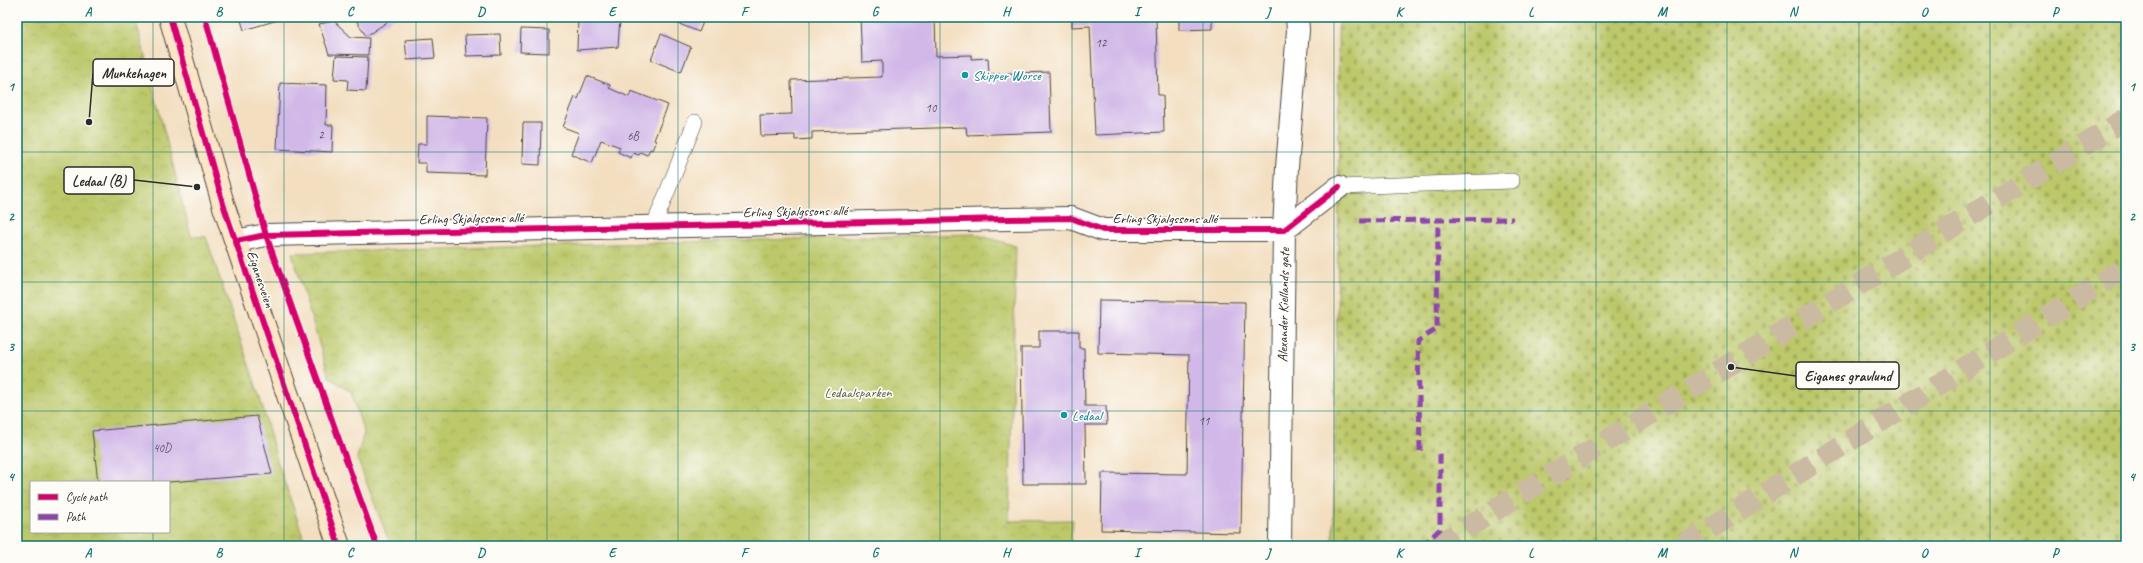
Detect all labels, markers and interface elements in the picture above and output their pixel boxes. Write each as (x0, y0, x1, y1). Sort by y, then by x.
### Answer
text: A (85, 4, 93, 20)
text: B (216, 4, 224, 20)
text: C (347, 4, 355, 20)
text: D (477, 4, 486, 20)
text: E (609, 4, 618, 20)
text: F (741, 4, 750, 20)
text: G (872, 4, 880, 20)
text: H (1002, 4, 1012, 20)
text: I (1134, 4, 1143, 20)
text: J (1265, 4, 1272, 20)
text: K (1396, 4, 1406, 20)
text: L (1528, 4, 1535, 20)
text: M (1657, 4, 1668, 20)
text: N (1789, 4, 1800, 20)
text: O (1921, 4, 1930, 20)
text: P (2052, 4, 2061, 20)
house number: 12 (1096, 35, 1108, 51)
callout: Munkehagen (93, 59, 174, 86)
text: Munkehagen (102, 64, 167, 83)
place label: Skipper Worse (973, 67, 1042, 84)
marker: Skipper Worse (960, 70, 970, 80)
text: 1 (8, 79, 16, 95)
text: 1 (2129, 79, 2137, 95)
house number: 10 (926, 100, 938, 116)
house number: 2 (318, 127, 325, 143)
house number: 6B (627, 128, 640, 144)
callout: Ledaal (B) (64, 167, 134, 194)
text: Ledaal (B) (72, 172, 127, 191)
street label: Erling Skjalgssons allé (743, 202, 850, 221)
text: 2 (8, 209, 15, 225)
street label: Erling Skjalgssons allé (419, 209, 526, 228)
text: 2 (2129, 209, 2136, 225)
street label: Erling Skjalgssons allé (1113, 210, 1220, 227)
street label: Alexander Kiellands gate (1274, 246, 1293, 362)
street label: Eiganesveien (243, 249, 278, 310)
text: 3 (8, 339, 15, 355)
text: 3 (2129, 339, 2136, 355)
callout: Eiganes gravlund (1796, 362, 1899, 389)
text: Eiganes gravlund (1805, 367, 1894, 386)
park label: Ledaalsparken (825, 384, 892, 401)
place label: Ledaal (1072, 407, 1104, 424)
marker: Ledaal (1059, 410, 1069, 420)
house number: 11 (1199, 413, 1210, 429)
house number: 40D (153, 440, 172, 456)
text: 4 (8, 469, 16, 485)
text: 4 (2129, 469, 2137, 485)
legend (30, 481, 170, 533)
text: Cycle path (66, 489, 108, 505)
text: Path (66, 509, 86, 525)
text: A (85, 545, 93, 561)
text: B (216, 545, 224, 561)
text: C (347, 545, 355, 561)
text: D (477, 545, 486, 561)
text: E (609, 545, 618, 561)
text: F (741, 545, 750, 561)
text: G (872, 545, 880, 561)
text: H (1002, 545, 1012, 561)
text: I (1134, 545, 1143, 561)
text: J (1265, 545, 1272, 561)
text: K (1396, 545, 1406, 561)
text: L (1528, 545, 1535, 561)
text: M (1657, 545, 1668, 561)
text: N (1789, 545, 1800, 561)
text: O (1921, 545, 1930, 561)
text: P (2052, 545, 2061, 561)

